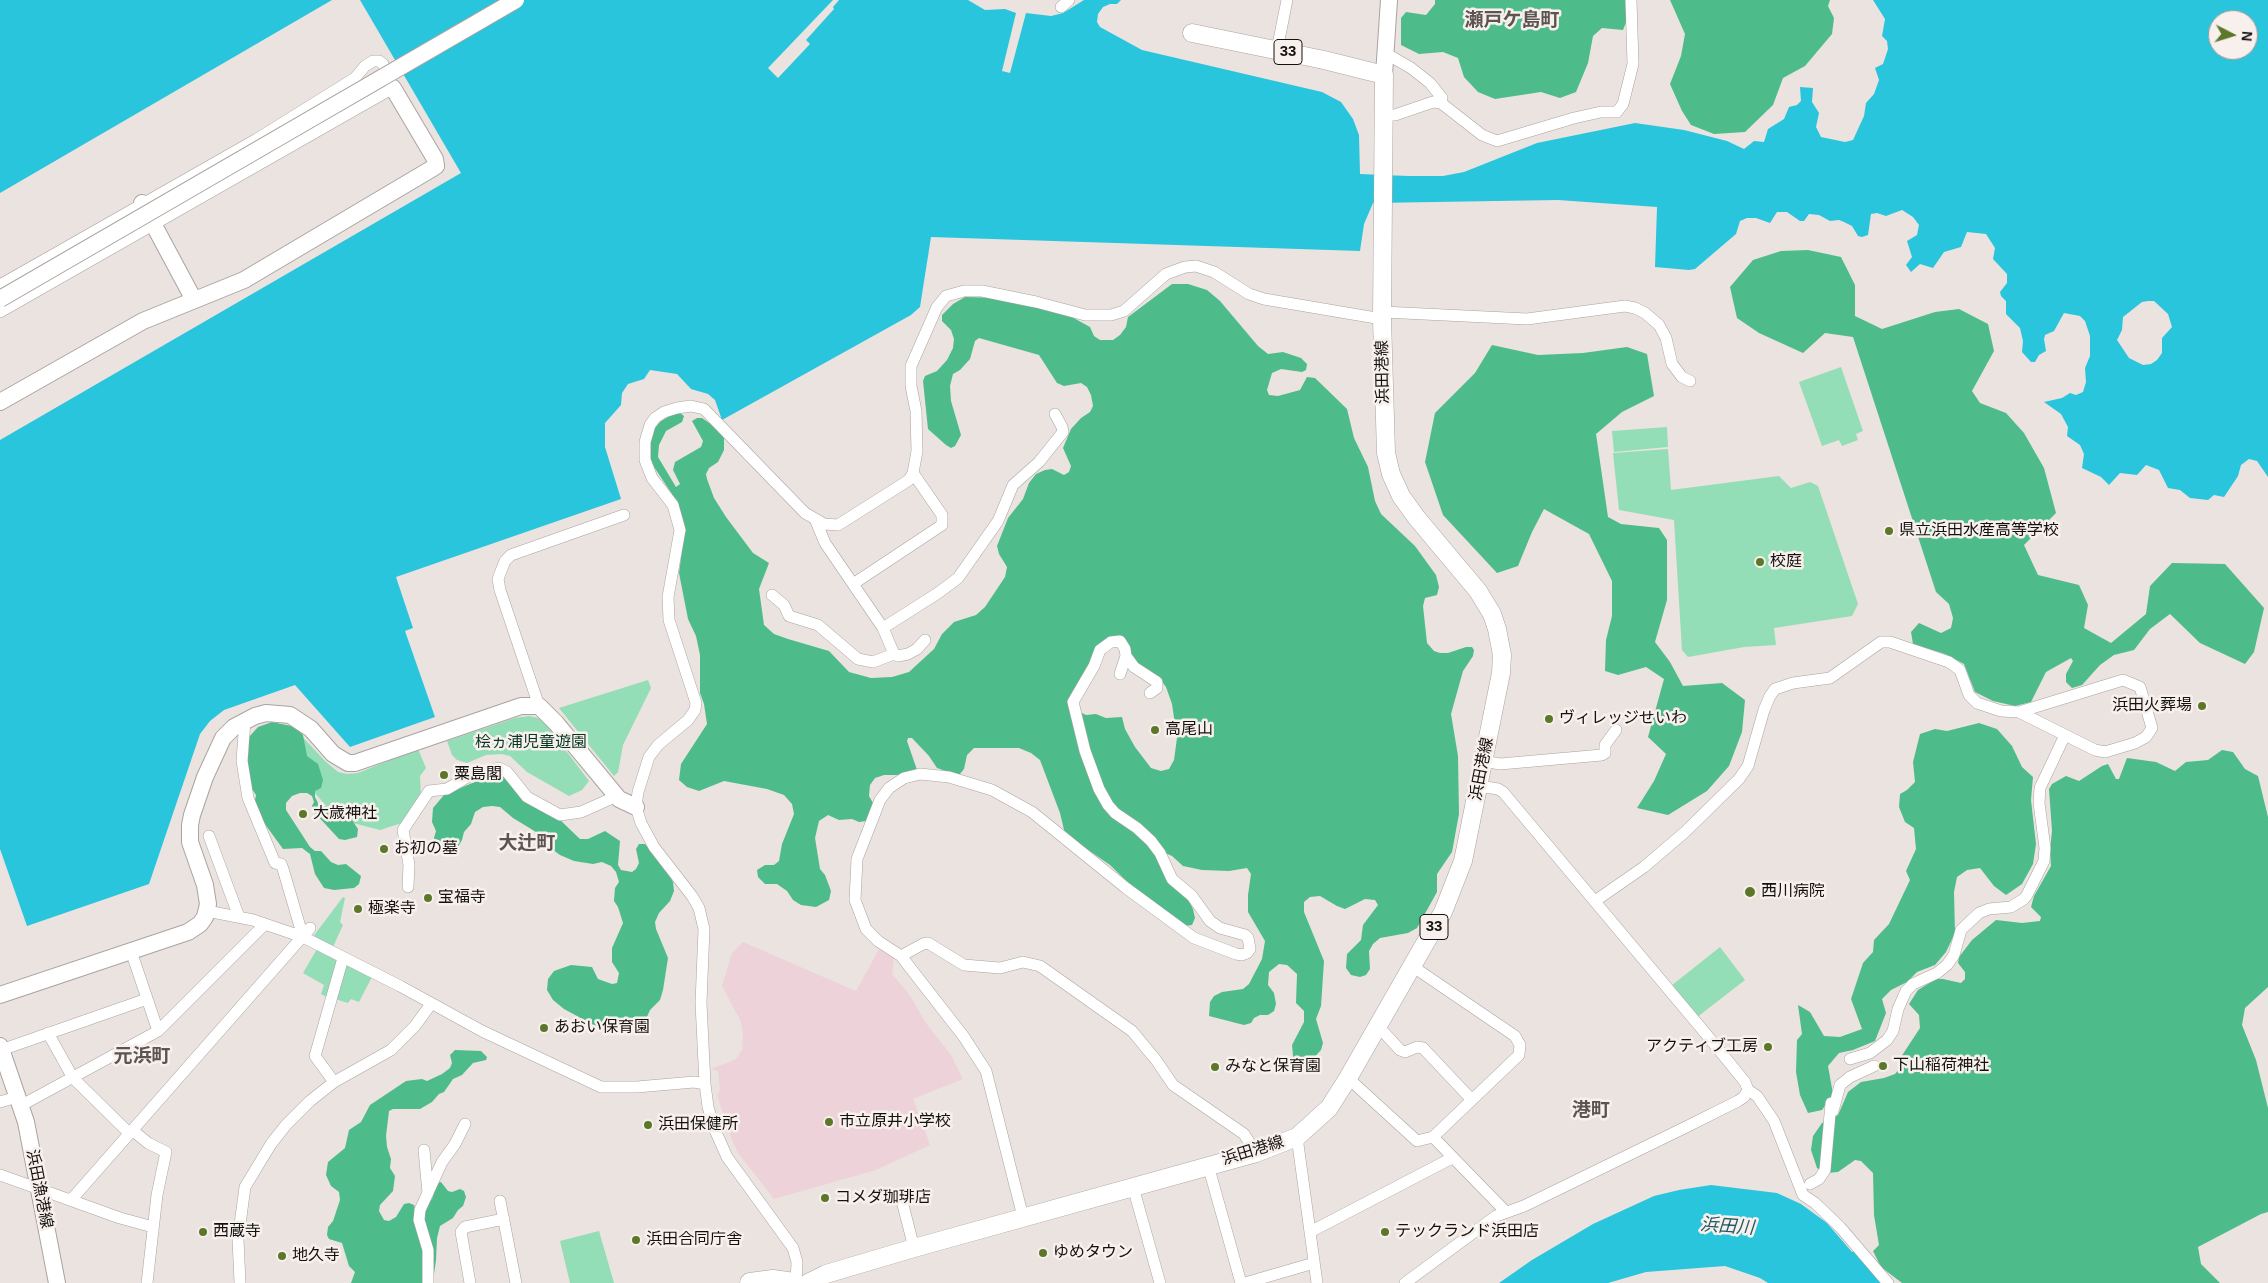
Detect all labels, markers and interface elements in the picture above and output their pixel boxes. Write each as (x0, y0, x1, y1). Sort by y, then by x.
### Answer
district label: 瀬戸ケ島町 (1465, 10, 1559, 32)
north arrow (2208, 10, 2258, 60)
text: N (2239, 30, 2255, 42)
road number: 33 (1274, 40, 1302, 64)
street label: 浜田港線 (1373, 340, 1393, 404)
place label: 県立浜田水産高等学校 (1899, 521, 2059, 541)
marker: 県立浜田水産高等学校 (1883, 525, 1895, 537)
place label: 校庭 (1770, 552, 1802, 572)
marker: 校庭 (1754, 556, 1766, 568)
place label: 浜田火葬場 (2112, 696, 2192, 716)
marker: 浜田火葬場 (2196, 700, 2208, 712)
place label: ヴィレッジせいわ (1559, 709, 1687, 729)
marker: ヴィレッジせいわ (1543, 713, 1555, 725)
place label: 高尾山 (1165, 720, 1213, 740)
marker: 高尾山 (1149, 724, 1161, 736)
park label: 桧ヵ浦児童遊園 (475, 733, 587, 753)
street label: 浜田港線 (1466, 736, 1498, 802)
place label: 粟島閣 (454, 765, 502, 785)
marker: 粟島閣 (438, 769, 450, 781)
place label: 大歳神社 (313, 804, 377, 824)
marker: 大歳神社 (297, 808, 309, 820)
district label: 大辻町 (499, 833, 555, 855)
place label: お初の墓 (394, 839, 458, 859)
marker: お初の墓 (378, 843, 390, 855)
place label: 西川病院 (1761, 882, 1825, 902)
marker: 西川病院 (1743, 885, 1757, 899)
place label: 宝福寺 (438, 888, 486, 908)
marker: 宝福寺 (422, 892, 434, 904)
place label: 極楽寺 (368, 899, 416, 919)
marker: 極楽寺 (352, 903, 364, 915)
road number: 33 (1420, 914, 1448, 940)
place label: あおい保育園 (554, 1018, 650, 1038)
marker: あおい保育園 (538, 1022, 550, 1034)
place label: アクティブ工房 (1646, 1037, 1758, 1057)
marker: アクティブ工房 (1762, 1041, 1774, 1053)
district label: 元浜町 (114, 1046, 170, 1068)
place label: 下山稲荷神社 (1893, 1056, 1989, 1076)
place label: みなと保育園 (1225, 1057, 1321, 1077)
marker: 下山稲荷神社 (1877, 1060, 1889, 1072)
marker: みなと保育園 (1209, 1061, 1221, 1073)
district label: 港町 (1572, 1100, 1610, 1122)
place label: 市立原井小学校 (839, 1112, 951, 1132)
place label: 浜田保健所 (658, 1115, 738, 1135)
marker: 市立原井小学校 (823, 1116, 835, 1128)
marker: 浜田保健所 (642, 1119, 654, 1131)
street label: 浜田港線 (1220, 1132, 1286, 1170)
street label: 浜田漁港線 (22, 1148, 56, 1230)
place label: コメダ珈琲店 (835, 1188, 931, 1208)
marker: コメダ珈琲店 (819, 1192, 831, 1204)
water label: 浜田川 (1699, 1214, 1755, 1240)
place label: 西蔵寺 (213, 1222, 261, 1242)
place label: テックランド浜田店 (1395, 1222, 1539, 1242)
marker: 西蔵寺 (197, 1226, 209, 1238)
marker: テックランド浜田店 (1379, 1226, 1391, 1238)
place label: 浜田合同庁舎 (646, 1230, 742, 1250)
marker: 浜田合同庁舎 (630, 1234, 642, 1246)
place label: ゆめタウン (1053, 1243, 1133, 1263)
place label: 地久寺 (292, 1246, 340, 1266)
marker: ゆめタウン (1037, 1247, 1049, 1259)
marker: 地久寺 (276, 1250, 288, 1262)

